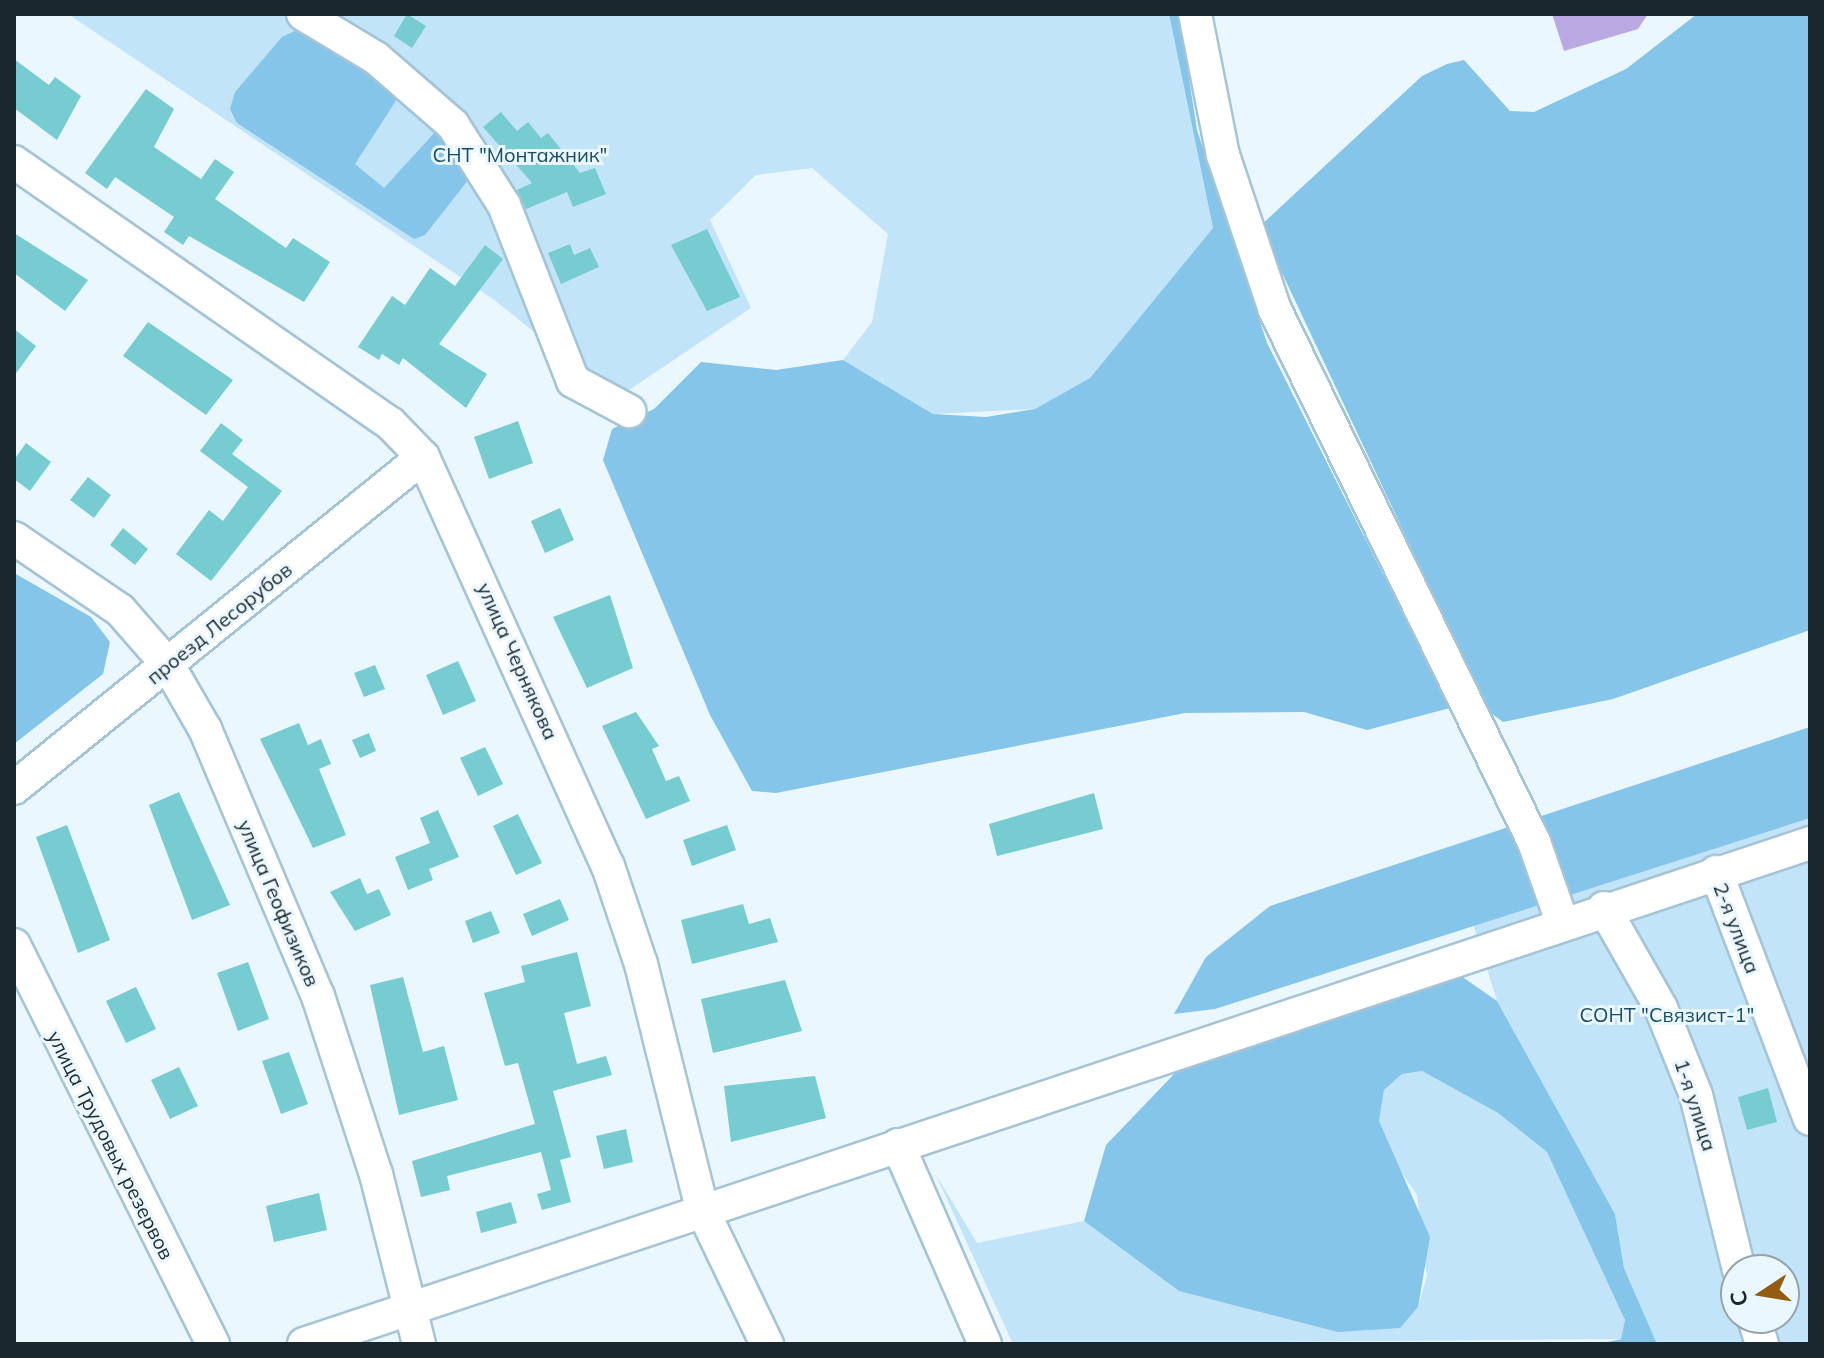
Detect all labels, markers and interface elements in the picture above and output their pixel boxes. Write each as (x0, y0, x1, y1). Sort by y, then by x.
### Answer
park label: СНТ "Монтажник" (433, 142, 607, 166)
street label: проезд Лесорубов (142, 557, 296, 689)
street label: улица Чернякова (473, 579, 563, 743)
street label: улица Геофизиков (233, 816, 325, 990)
street label: 2-я улица (1709, 879, 1765, 977)
park label: СОНТ "Связист-1" (1580, 1002, 1754, 1026)
street label: улица Трудовых резервов (43, 1027, 179, 1263)
street label: 1-я улица (1670, 1056, 1722, 1154)
north arrow (1720, 1254, 1800, 1334)
text: С (1723, 1288, 1754, 1309)

